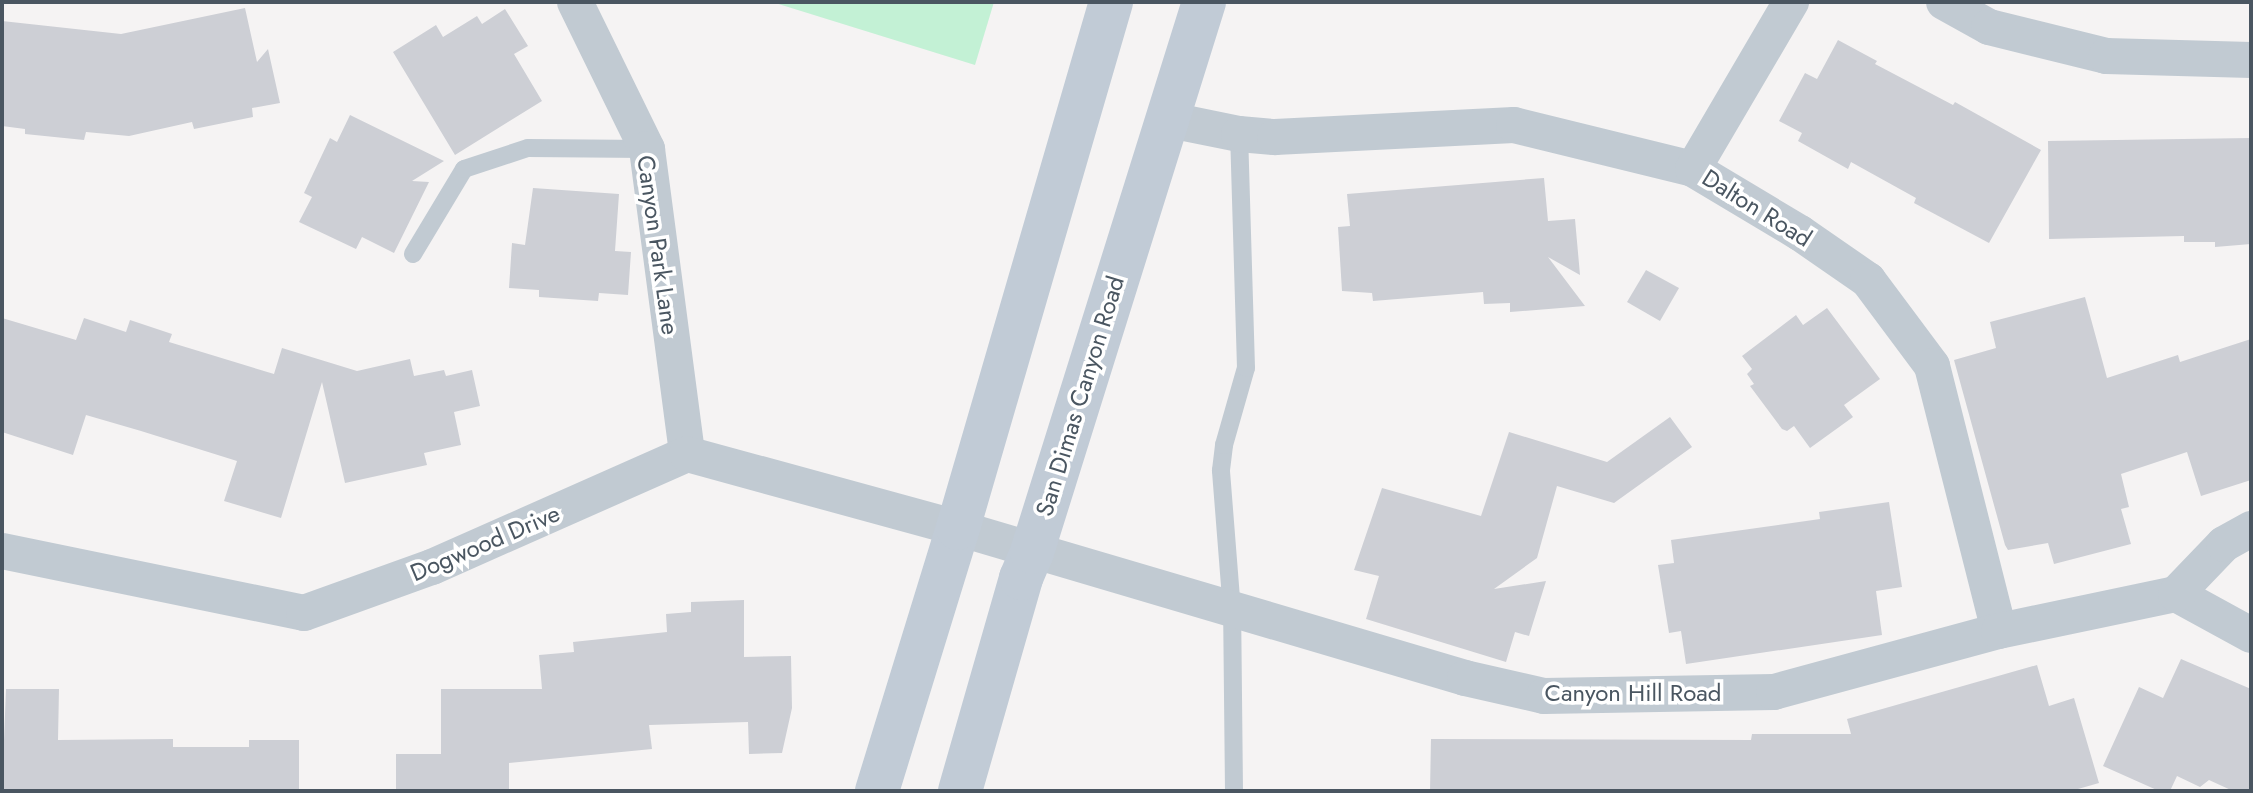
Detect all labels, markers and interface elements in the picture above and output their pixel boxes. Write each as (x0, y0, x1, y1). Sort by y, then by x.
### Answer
street label: Canyon Park Lane (631, 153, 685, 337)
street label: Dalton Road (1697, 163, 1817, 253)
street label: San Dimas Canyon Road (1030, 272, 1130, 520)
street label: Dogwood Drive (406, 499, 564, 587)
street label: Canyon Hill Road (1545, 679, 1721, 707)

